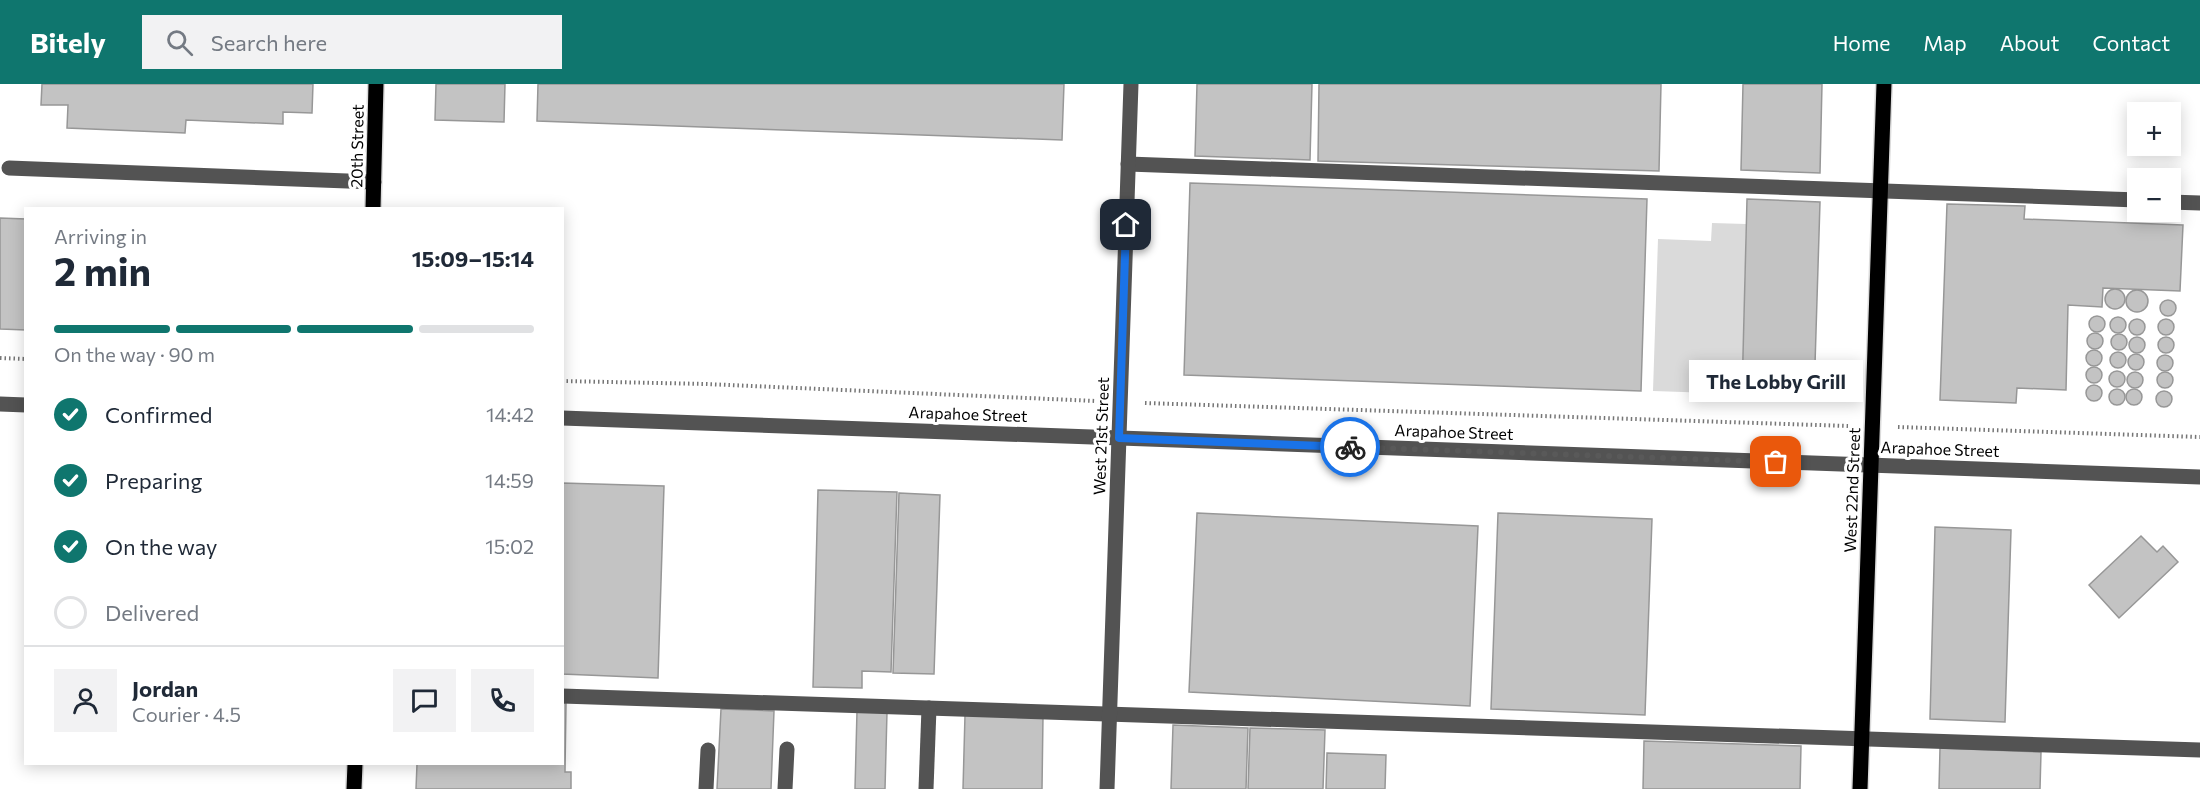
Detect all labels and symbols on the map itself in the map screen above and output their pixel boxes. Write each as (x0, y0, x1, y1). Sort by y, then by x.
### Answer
street label: 20th Street (346, 104, 367, 188)
pin (1100, 199, 1151, 250)
callout: The Lobby Grill (1689, 360, 1863, 402)
street label: West 21st Street (1089, 376, 1112, 495)
street label: Arapahoe Street (908, 402, 1028, 425)
courier (1320, 417, 1380, 477)
street label: Arapahoe Street (1394, 420, 1514, 443)
street label: West 22nd Street (1840, 427, 1863, 553)
pin (1750, 436, 1801, 487)
street label: Arapahoe Street (1880, 437, 2000, 460)

